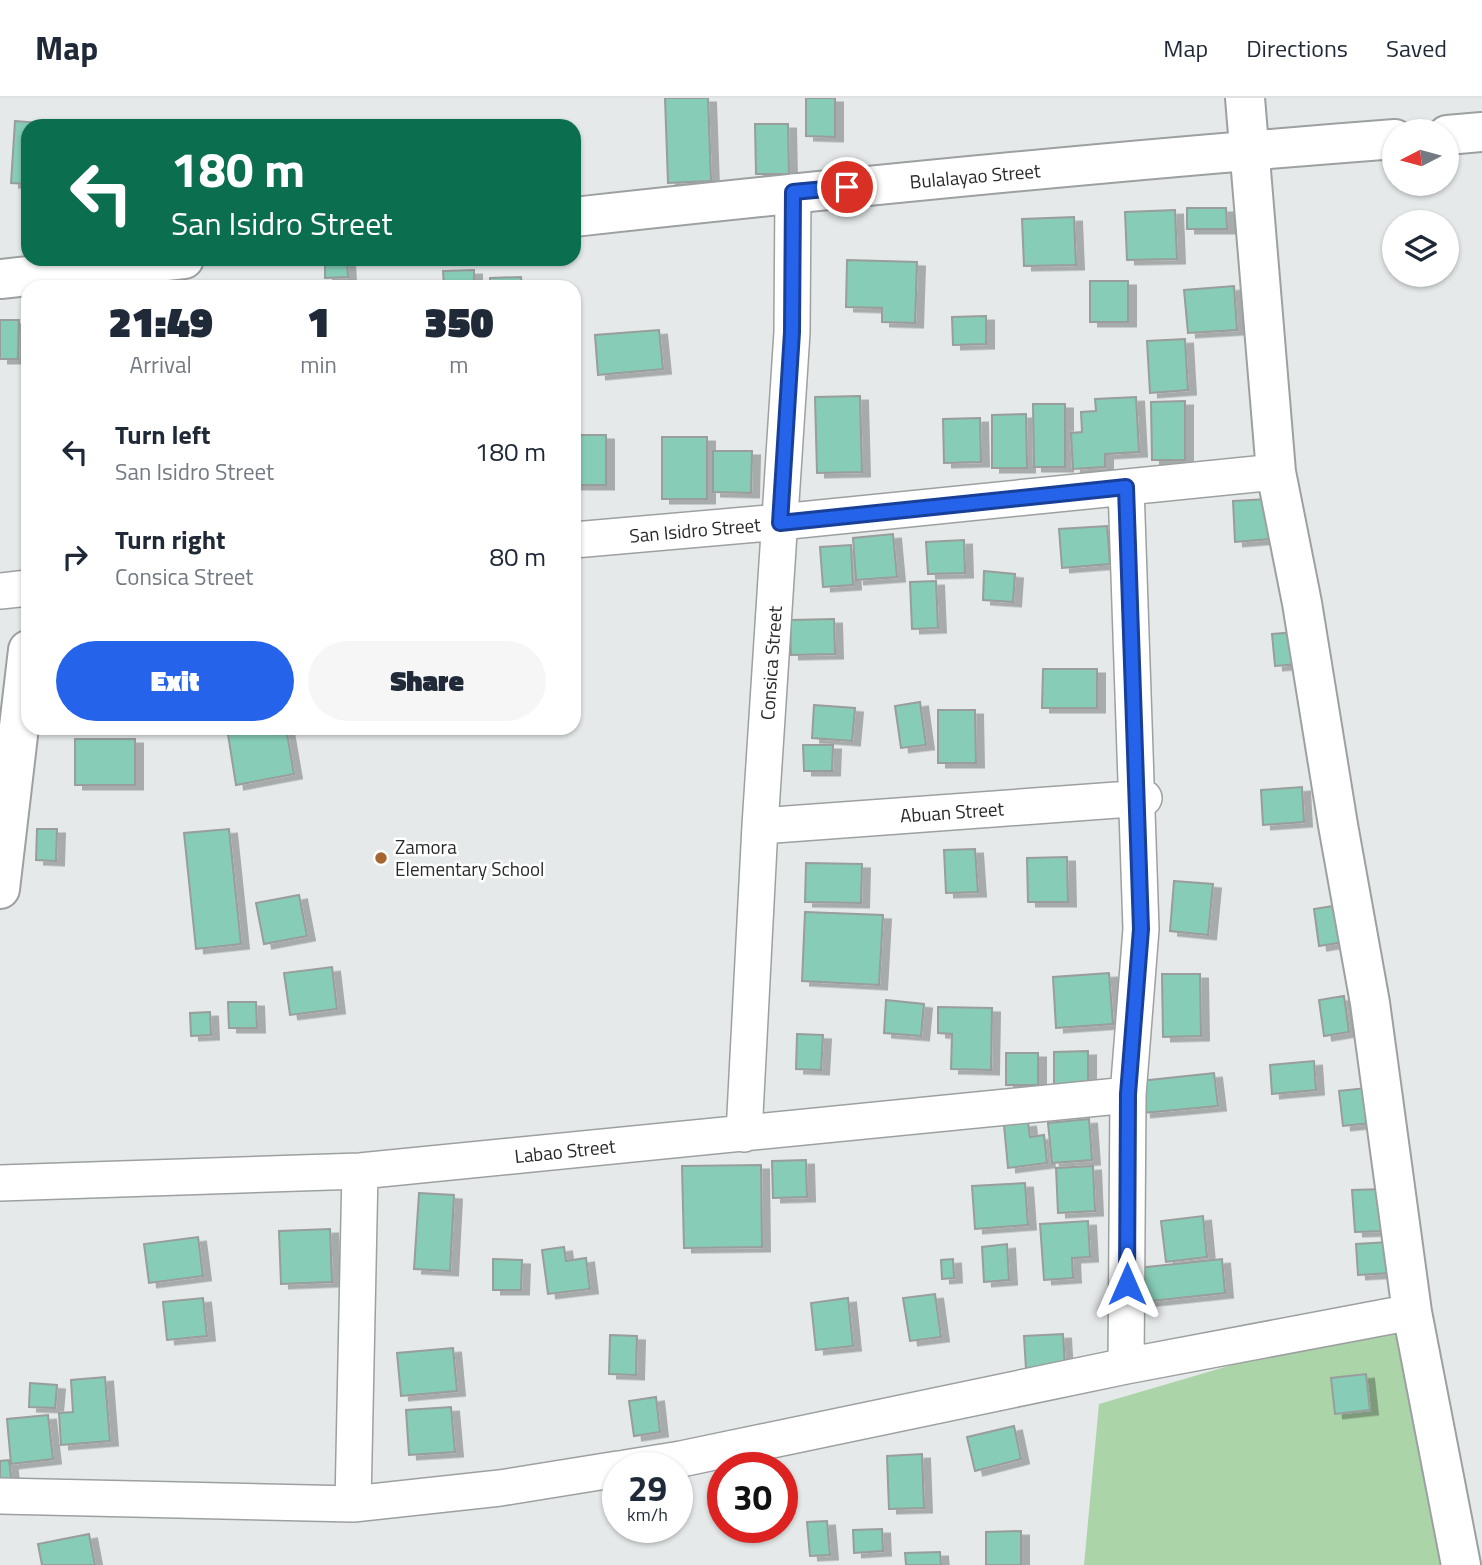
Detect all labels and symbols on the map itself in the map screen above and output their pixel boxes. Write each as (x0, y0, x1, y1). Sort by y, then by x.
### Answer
north arrow (1382, 119, 1460, 196)
street label: Bulalayao Street (908, 155, 1042, 196)
pin (817, 157, 877, 217)
street label: San Isidro Street (628, 509, 762, 550)
street label: Consica Street (752, 605, 789, 721)
street label: Abuan Street (899, 793, 1005, 830)
place label: Zamora Elementary School (395, 832, 544, 883)
marker: Zamora Elementary School (373, 850, 389, 866)
street label: Labao Street (513, 1131, 617, 1170)
position arrow (1090, 1247, 1164, 1321)
speed limit sign: 30 (707, 1452, 798, 1543)

